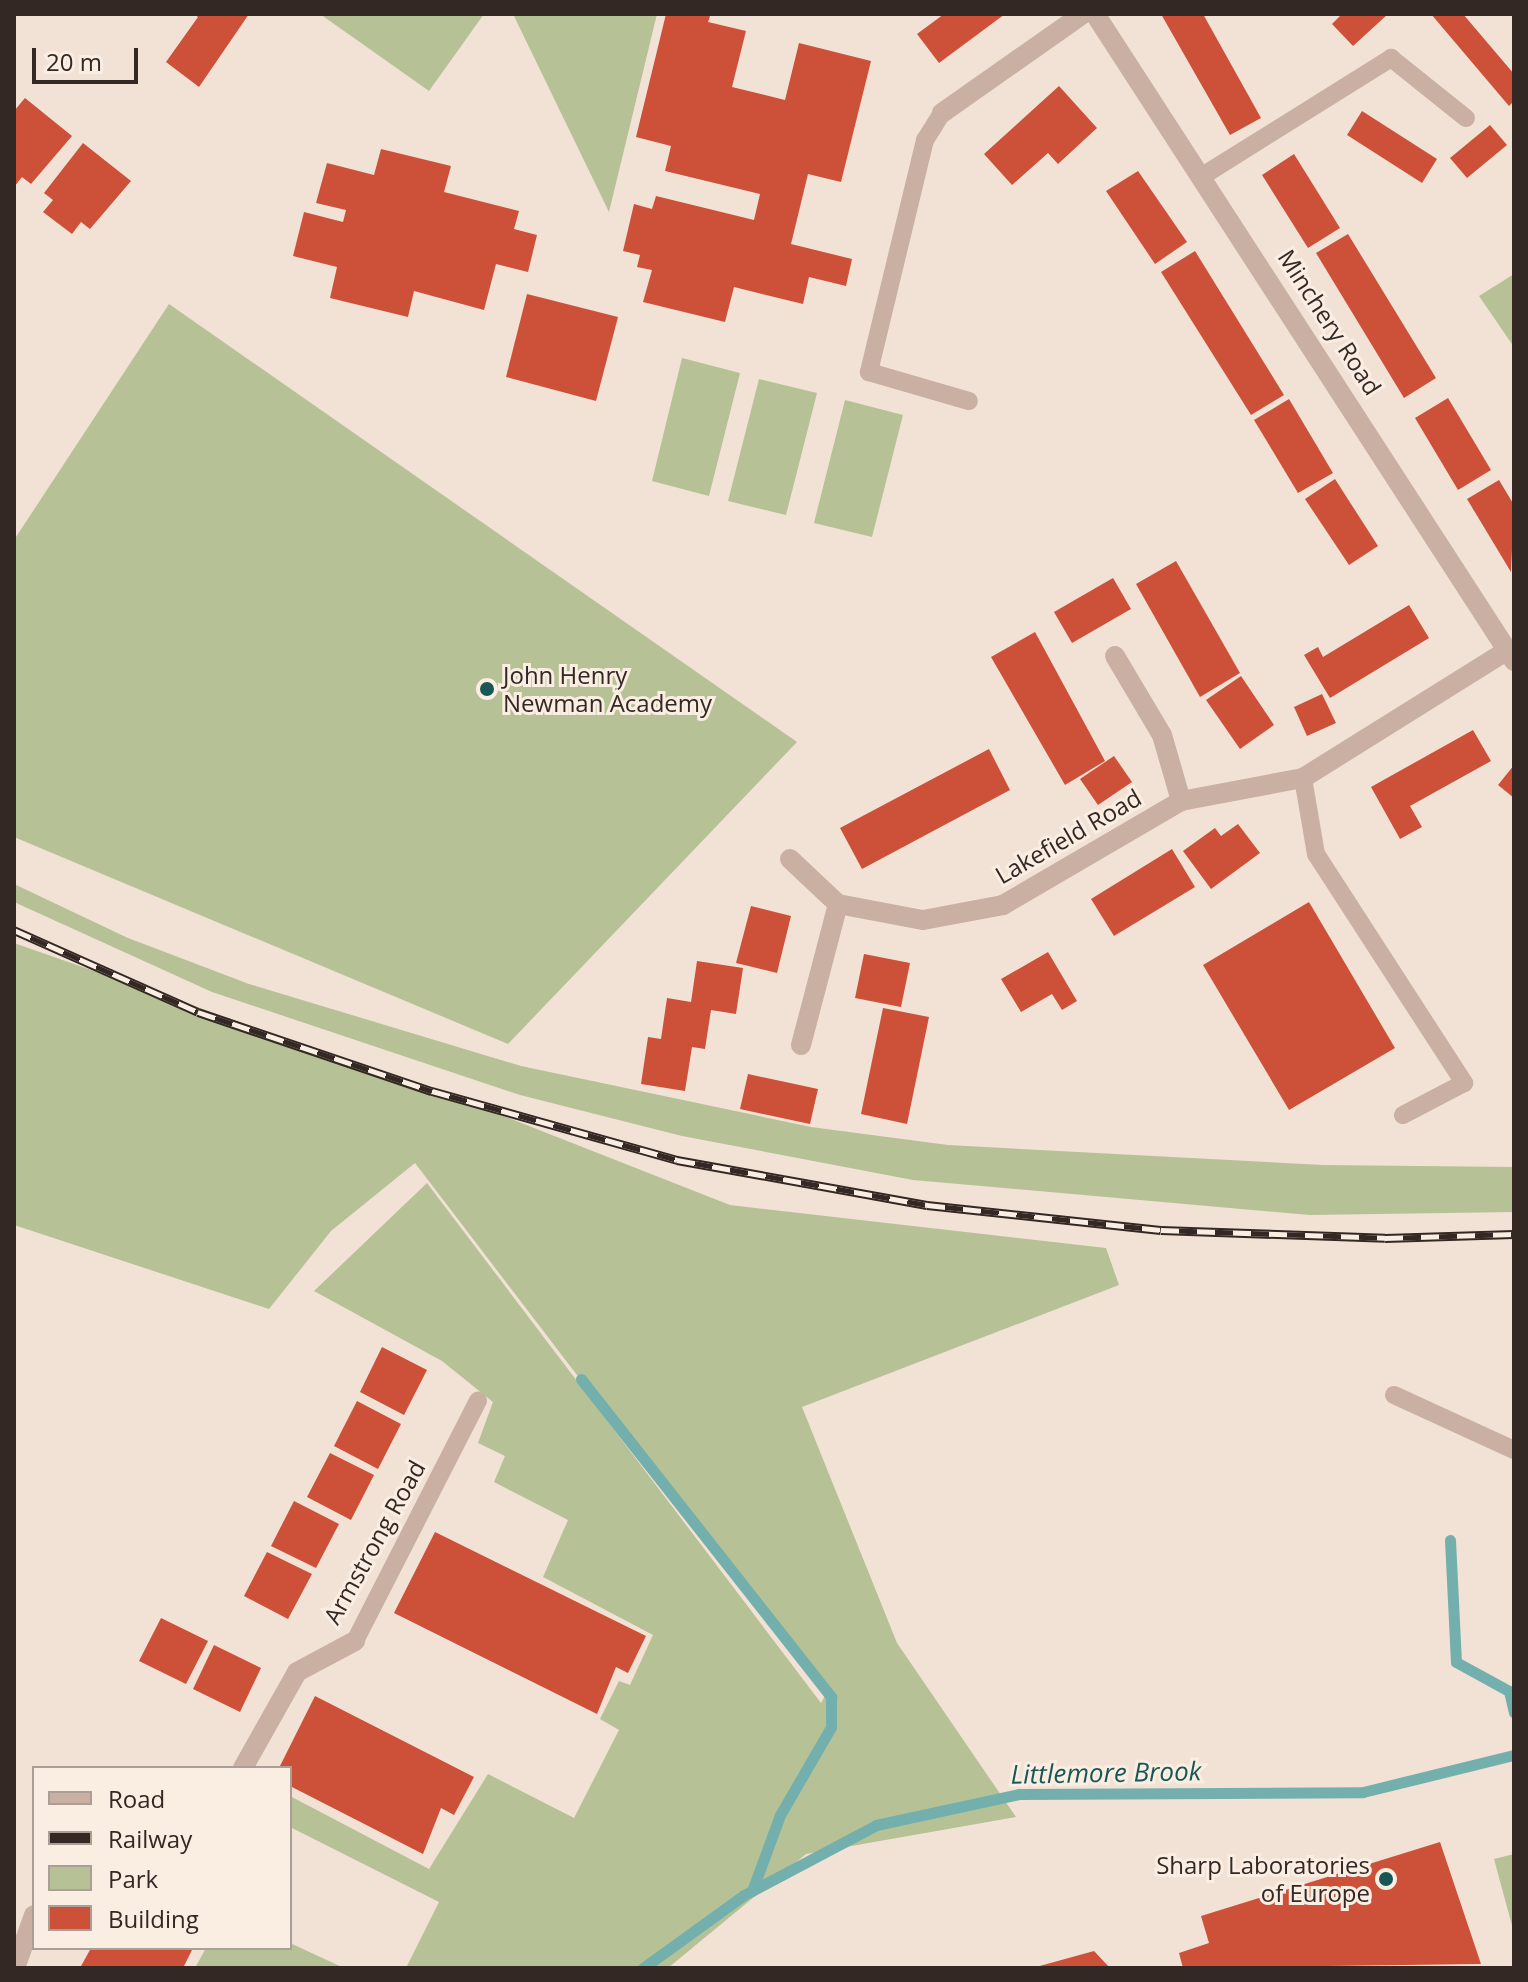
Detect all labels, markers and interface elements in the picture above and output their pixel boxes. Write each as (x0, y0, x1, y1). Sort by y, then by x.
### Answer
scale bar (36, 32, 142, 82)
text: 20 m (46, 45, 102, 78)
street label: Minchery Road (1272, 244, 1388, 400)
place label: John Henry Newman Academy (503, 661, 712, 717)
marker: John Henry Newman Academy (478, 680, 496, 698)
street label: Lakefield Road (990, 783, 1146, 889)
street label: Armstrong Road (317, 1455, 431, 1629)
water label: Littlemore Brook (1010, 1756, 1202, 1790)
legend (32, 1766, 292, 1950)
text: Road (108, 1782, 165, 1815)
text: Railway (108, 1822, 192, 1855)
place label: Sharp Laboratories of Europe (1156, 1851, 1370, 1907)
text: Park (108, 1862, 158, 1895)
marker: Sharp Laboratories of Europe (1377, 1870, 1395, 1888)
text: Building (108, 1902, 199, 1935)

